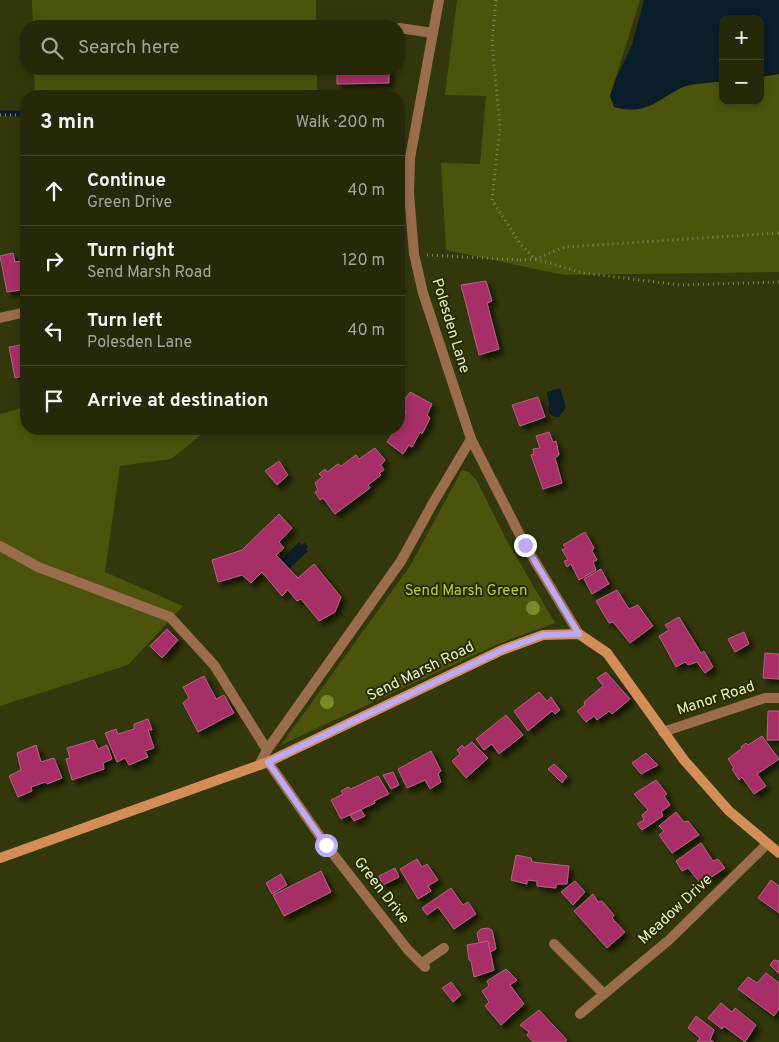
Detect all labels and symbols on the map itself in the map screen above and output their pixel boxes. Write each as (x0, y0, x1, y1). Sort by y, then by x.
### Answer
street label: Polesden Lane (427, 276, 473, 376)
route end (514, 534, 537, 557)
park label: Send Marsh Green (405, 582, 527, 601)
street label: Send Marsh Road (364, 638, 478, 706)
street label: Manor Road (675, 677, 757, 721)
route start (315, 834, 338, 857)
street label: Green Drive (349, 854, 413, 928)
street label: Meadow Drive (635, 871, 717, 949)

